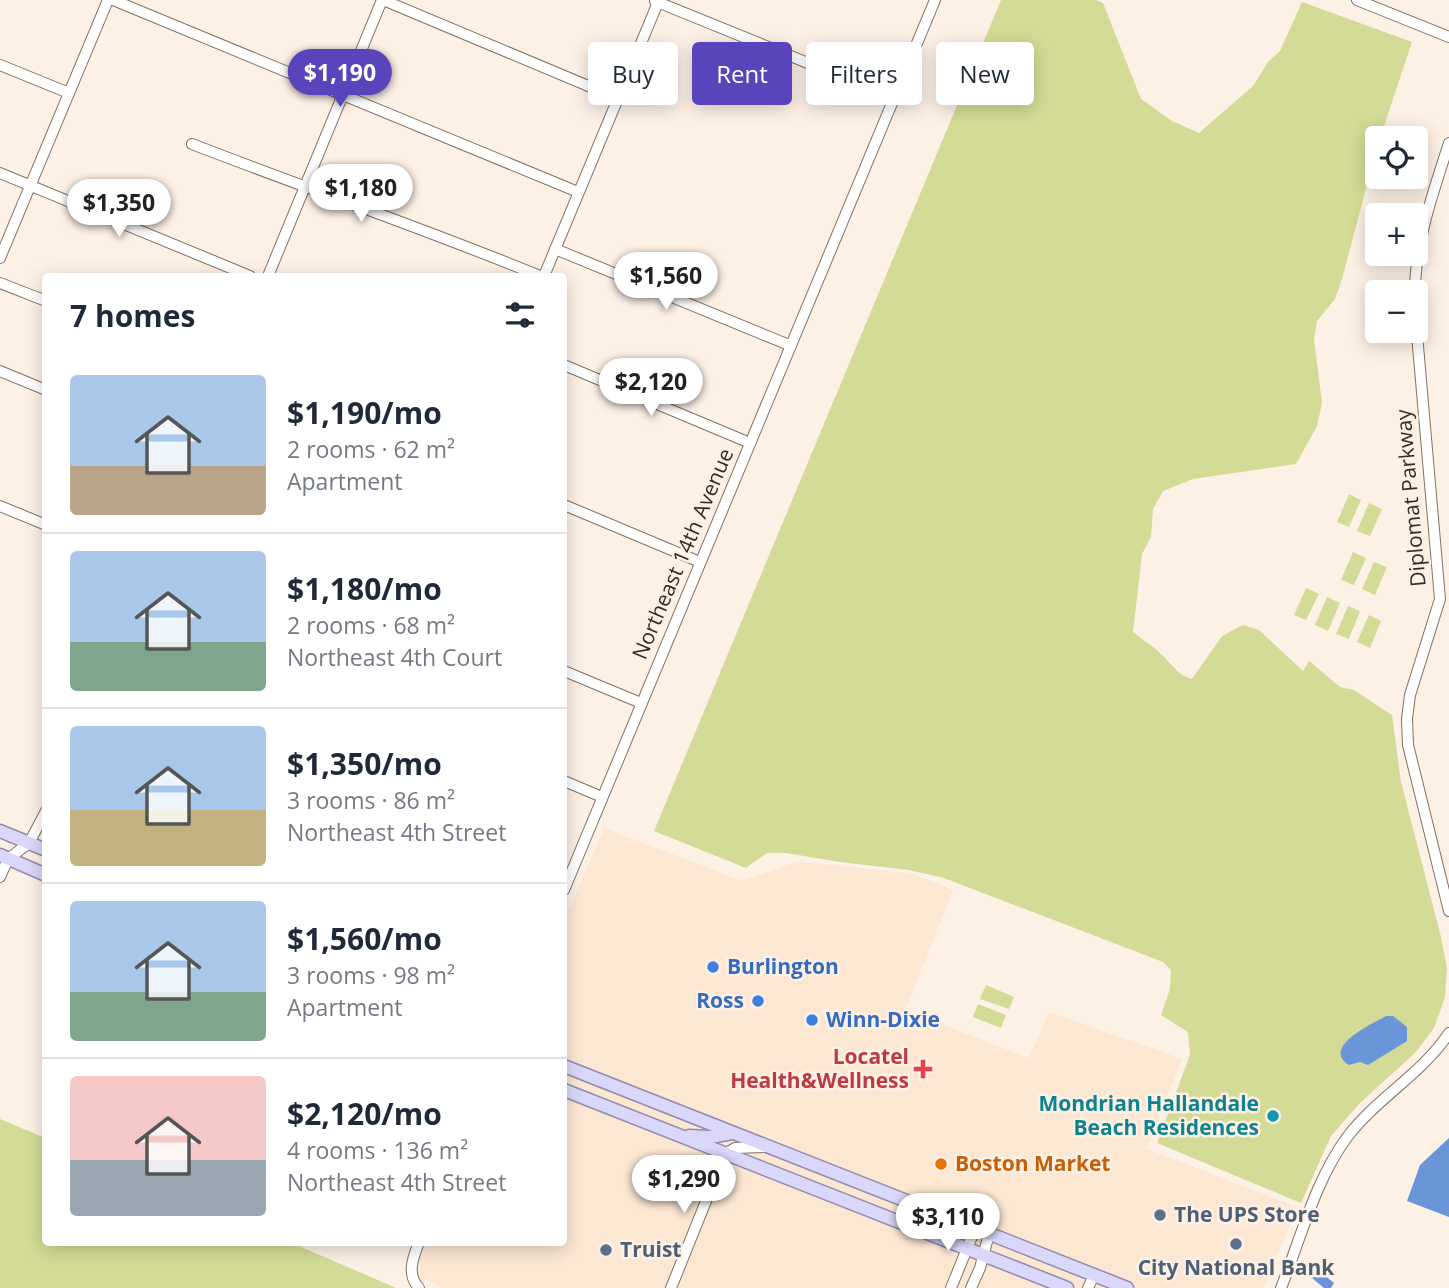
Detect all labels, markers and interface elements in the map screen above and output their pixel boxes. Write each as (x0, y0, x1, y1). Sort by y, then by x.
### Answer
chip: Buy (588, 42, 678, 105)
chip: Rent (692, 42, 792, 105)
chip: Filters (806, 42, 922, 105)
chip: New (936, 42, 1034, 105)
pin: $1,190 (283, 50, 397, 109)
text: $1,190 (304, 56, 376, 88)
map controls (1365, 126, 1428, 343)
button: locate (1365, 126, 1428, 189)
pin: $1,180 (304, 164, 418, 224)
text: $1,180 (325, 171, 397, 203)
pin: $1,350 (62, 180, 176, 239)
text: $1,350 (83, 186, 155, 218)
button: + (1365, 203, 1428, 266)
pin: $1,560 (609, 252, 723, 312)
text: $1,560 (630, 259, 702, 291)
button: − (1365, 280, 1428, 343)
text: 7 homes (70, 295, 195, 336)
icon: filters (501, 296, 539, 334)
pin: $2,120 (594, 358, 708, 418)
text: $2,120 (615, 365, 687, 397)
text: $1,190/mo (287, 392, 442, 433)
icon: home (126, 403, 210, 487)
street label: Diplomat Parkway (1388, 408, 1432, 588)
text: 2 rooms · 62 m² (287, 433, 455, 465)
street label: Northeast 14th Avenue (625, 444, 739, 663)
text: Apartment (287, 465, 403, 497)
text: $1,180/mo (287, 568, 442, 609)
icon: home (126, 579, 210, 663)
text: 2 rooms · 68 m² (287, 609, 455, 641)
text: Northeast 4th Court (287, 641, 502, 673)
text: $1,350/mo (287, 743, 442, 784)
icon: home (126, 754, 210, 838)
text: 3 rooms · 86 m² (287, 784, 455, 816)
text: Northeast 4th Street (287, 816, 506, 848)
text: $1,560/mo (287, 918, 442, 959)
icon: home (126, 929, 210, 1013)
place label: Burlington (727, 952, 839, 980)
text: 3 rooms · 98 m² (287, 959, 455, 991)
marker: Burlington (705, 959, 721, 975)
place label: Ross (696, 986, 744, 1014)
text: Apartment (287, 991, 403, 1023)
marker: Ross (750, 993, 766, 1009)
place label: Winn-Dixie (826, 1005, 940, 1033)
marker: Winn-Dixie (804, 1012, 820, 1028)
place label: Locatel Health&Wellness (730, 1042, 909, 1094)
marker: Locatel Health&Wellness (915, 1061, 931, 1077)
place label: Mondrian Hallandale Beach Residences (1038, 1089, 1259, 1141)
text: $2,120/mo (287, 1093, 442, 1134)
icon: home (126, 1104, 210, 1188)
marker: Mondrian Hallandale Beach Residences (1265, 1108, 1281, 1124)
text: 4 rooms · 136 m² (287, 1134, 468, 1166)
place label: Boston Market (955, 1149, 1111, 1177)
pin: $1,290 (627, 1156, 741, 1215)
marker: Boston Market (933, 1156, 949, 1172)
text: $1,290 (648, 1162, 720, 1194)
text: Northeast 4th Street (287, 1166, 506, 1198)
pin: $3,110 (891, 1194, 1005, 1253)
text: $3,110 (912, 1200, 984, 1232)
place label: The UPS Store (1174, 1200, 1320, 1228)
marker: The UPS Store (1152, 1207, 1168, 1223)
place label: Truist (620, 1235, 681, 1263)
marker: City National Bank (1228, 1236, 1244, 1252)
marker: Truist (598, 1242, 614, 1258)
place label: City National Bank (1138, 1253, 1335, 1281)

